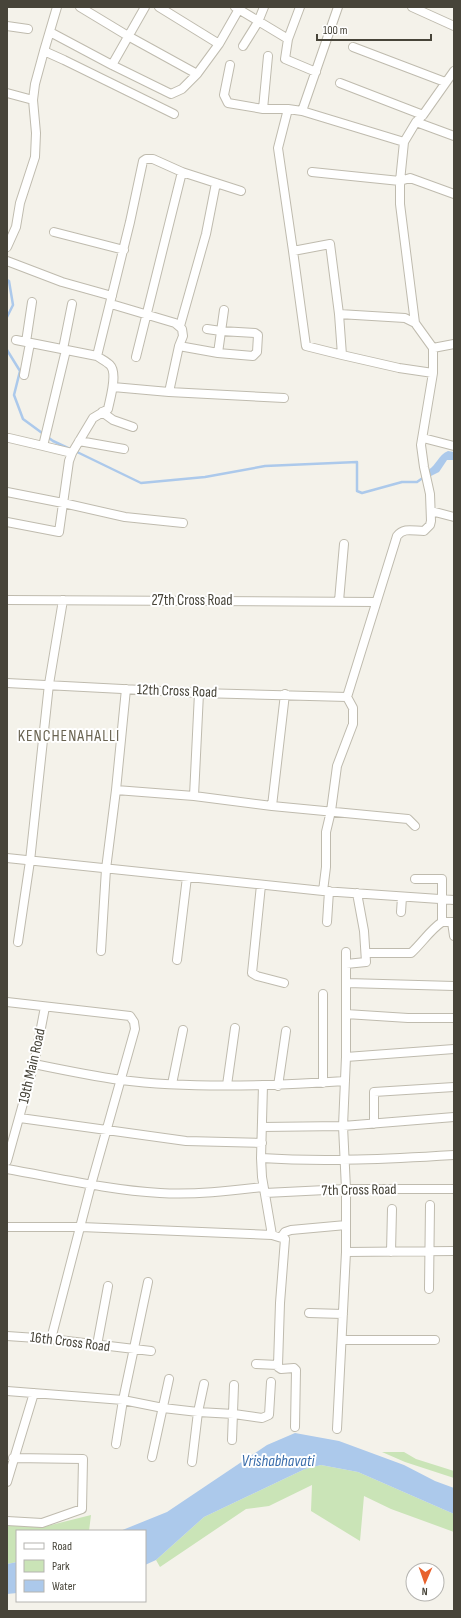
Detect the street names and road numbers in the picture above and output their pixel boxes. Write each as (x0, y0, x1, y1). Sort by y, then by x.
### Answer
street label: 27th Cross Road (151, 591, 233, 610)
street label: 12th Cross Road (136, 680, 218, 702)
street label: 19th Main Road (14, 1027, 50, 1105)
street label: 7th Cross Road (321, 1180, 397, 1200)
street label: 16th Cross Road (29, 1328, 111, 1356)

